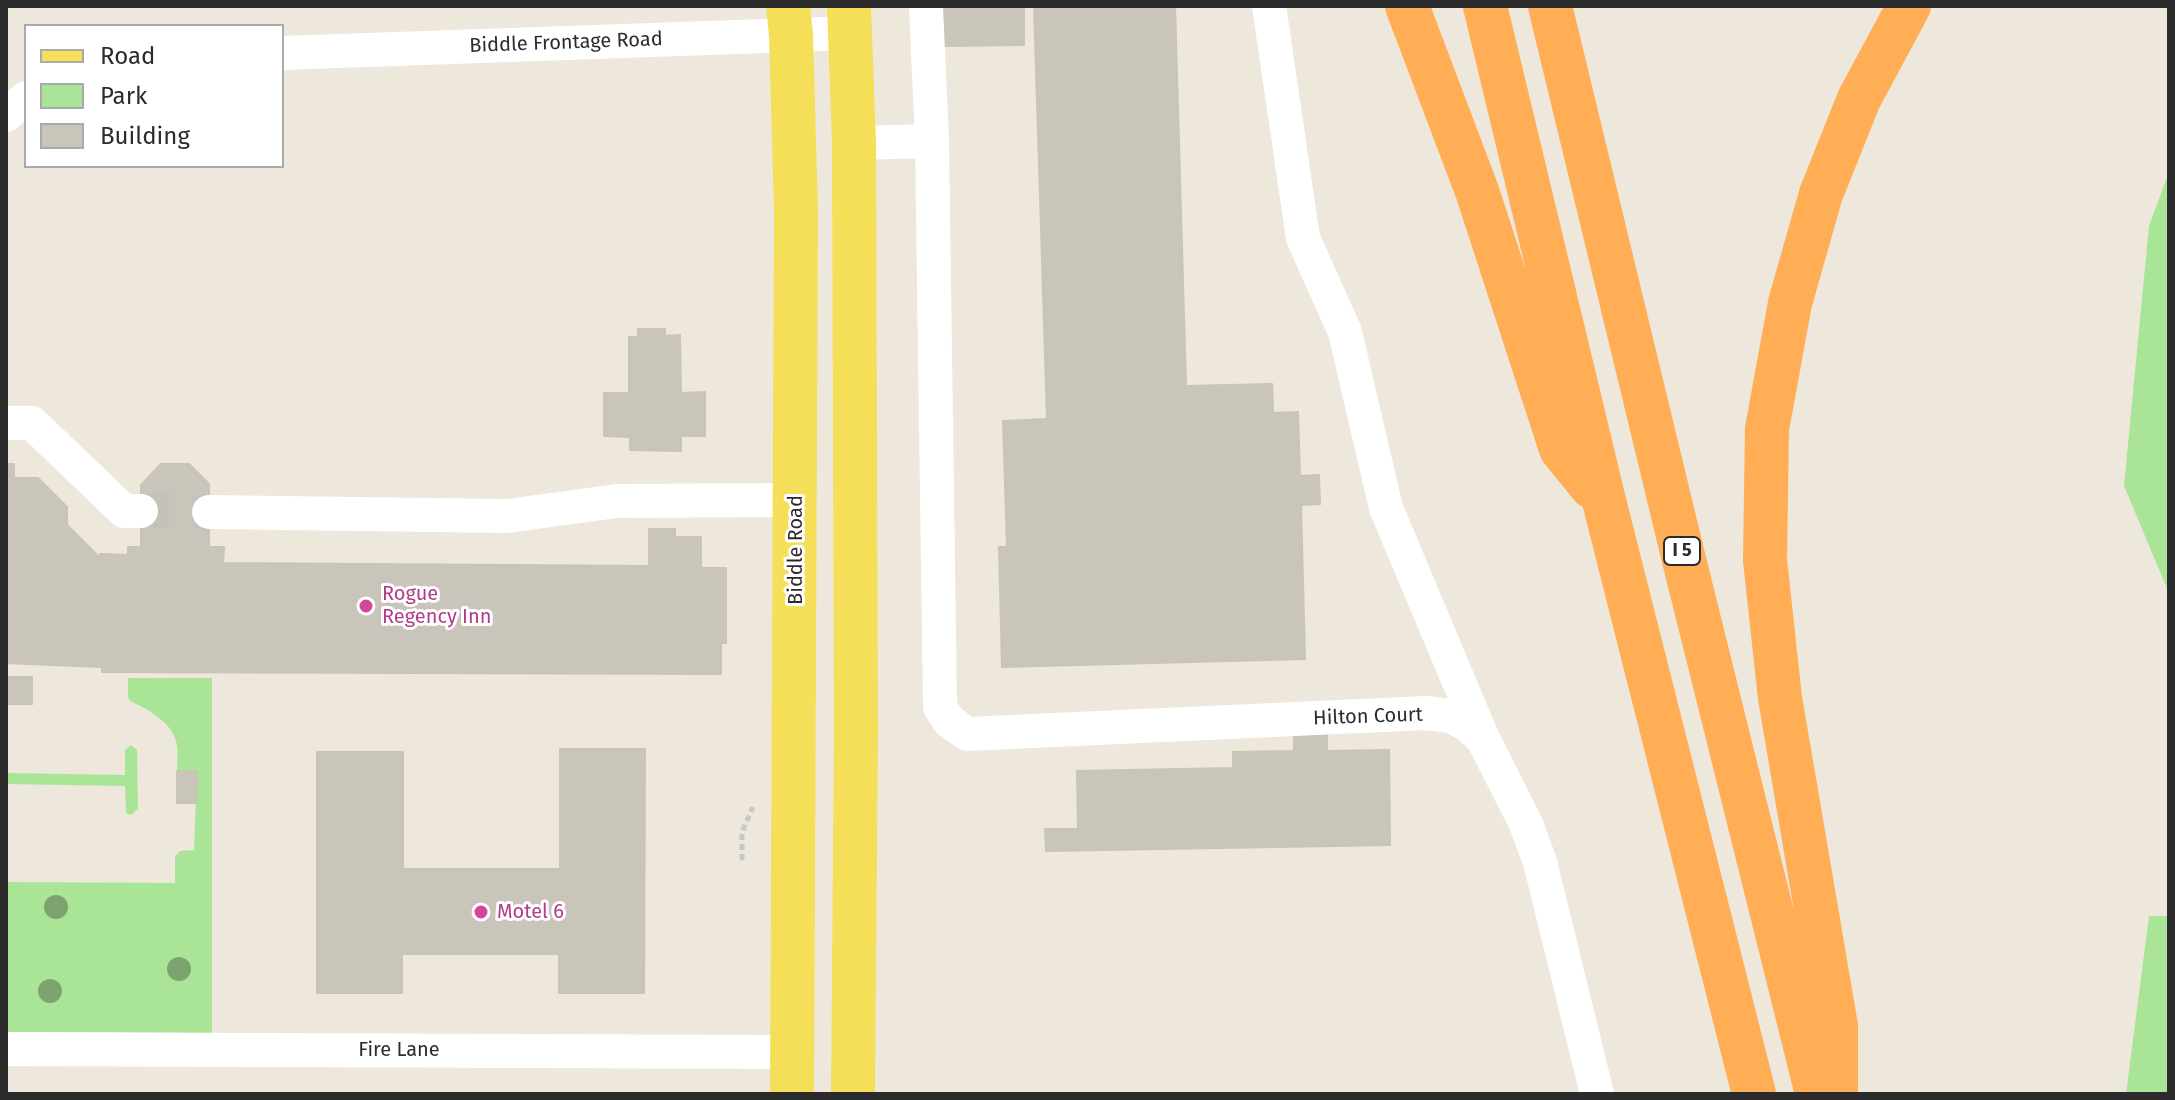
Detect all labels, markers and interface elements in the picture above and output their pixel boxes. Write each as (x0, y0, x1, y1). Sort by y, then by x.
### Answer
legend (24, 24, 284, 168)
street label: Biddle Frontage Road (469, 28, 663, 58)
text: Road (100, 42, 155, 70)
text: Park (100, 82, 147, 110)
text: Building (100, 122, 190, 150)
street label: Biddle Road (784, 495, 808, 605)
road number: I 5 (1664, 537, 1700, 565)
place label: Rogue Regency Inn (382, 582, 491, 629)
marker: Rogue Regency Inn (357, 597, 375, 615)
street label: Hilton Court (1313, 703, 1423, 731)
place label: Motel 6 (497, 900, 564, 924)
marker: Motel 6 (472, 903, 490, 921)
street label: Fire Lane (358, 1038, 440, 1062)

